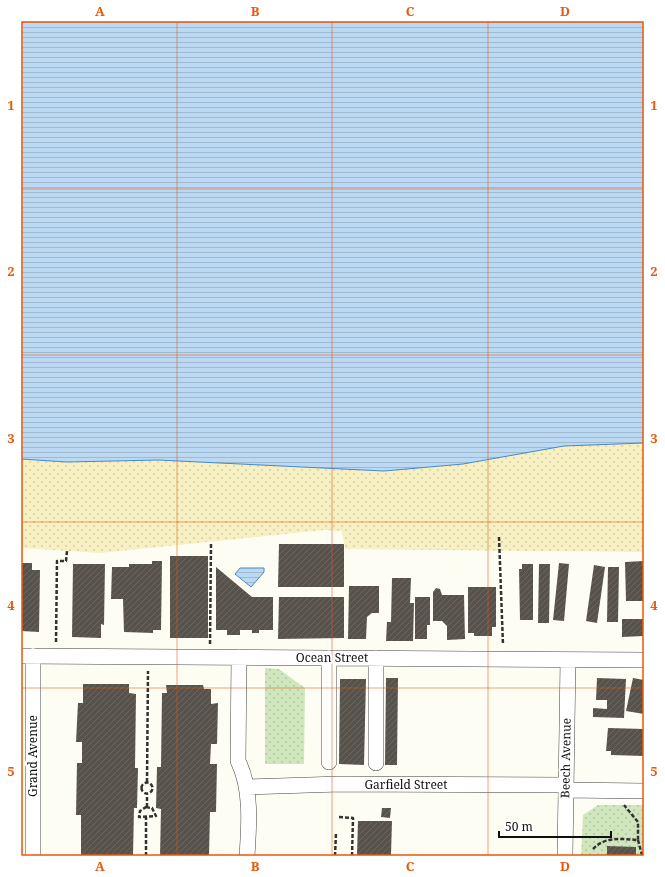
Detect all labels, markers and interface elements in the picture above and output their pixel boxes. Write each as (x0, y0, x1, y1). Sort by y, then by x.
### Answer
text: A (95, 2, 105, 20)
text: B (251, 2, 260, 20)
text: C (406, 2, 415, 20)
text: D (560, 2, 570, 20)
text: 1 (7, 96, 15, 114)
text: 1 (650, 96, 658, 114)
text: 2 (7, 262, 15, 280)
text: 2 (650, 262, 658, 280)
text: 3 (7, 429, 15, 447)
text: 3 (650, 429, 658, 447)
text: 4 (7, 596, 15, 614)
text: 4 (650, 596, 658, 614)
street label: Ocean Street (296, 649, 368, 666)
street label: Grand Avenue (24, 715, 41, 797)
street label: Beech Avenue (556, 718, 575, 798)
text: 5 (7, 762, 15, 780)
text: 5 (650, 762, 658, 780)
street label: Garfield Street (364, 776, 448, 793)
scale bar (499, 813, 611, 839)
text: 50 m (505, 818, 533, 835)
text: A (95, 857, 105, 875)
text: B (251, 857, 260, 875)
text: C (406, 857, 415, 875)
text: D (560, 857, 570, 875)

